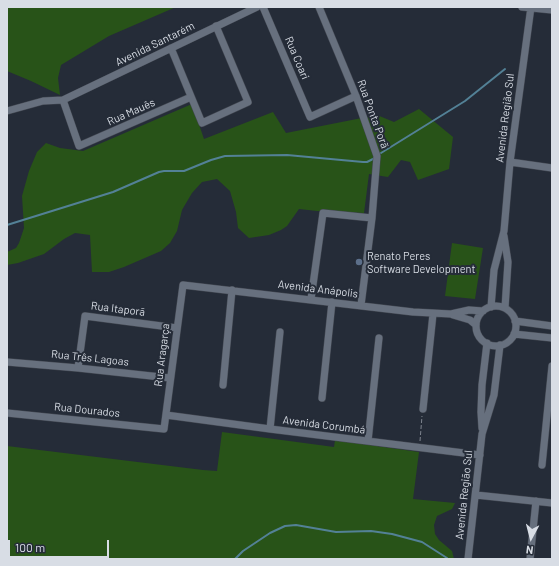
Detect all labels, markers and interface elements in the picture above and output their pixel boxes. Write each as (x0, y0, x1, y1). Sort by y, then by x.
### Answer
street label: Avenida Santarém (113, 19, 197, 69)
street label: Rua Coari (282, 34, 312, 82)
street label: Avenida Região Sul (493, 73, 517, 163)
street label: Rua Ponta Porã (354, 78, 392, 150)
street label: Rua Mauês (105, 96, 157, 128)
place label: Renato Peres Software Development (367, 249, 476, 275)
marker: Renato Peres Software Development (354, 257, 364, 267)
street label: Avenida Anápolis (277, 278, 359, 300)
street label: Rua Itaporã (90, 299, 146, 319)
street label: Rua Aragarça (152, 323, 172, 387)
street label: Rua Três Lagoas (51, 347, 129, 369)
street label: Rua Dourados (53, 400, 121, 420)
street label: Avenida Corumbá (282, 413, 366, 437)
street label: Avenida Região Sul (453, 450, 475, 540)
north arrow (511, 518, 551, 558)
scale bar (10, 532, 111, 558)
text: 100 m (15, 540, 45, 554)
text: N (525, 544, 534, 557)

